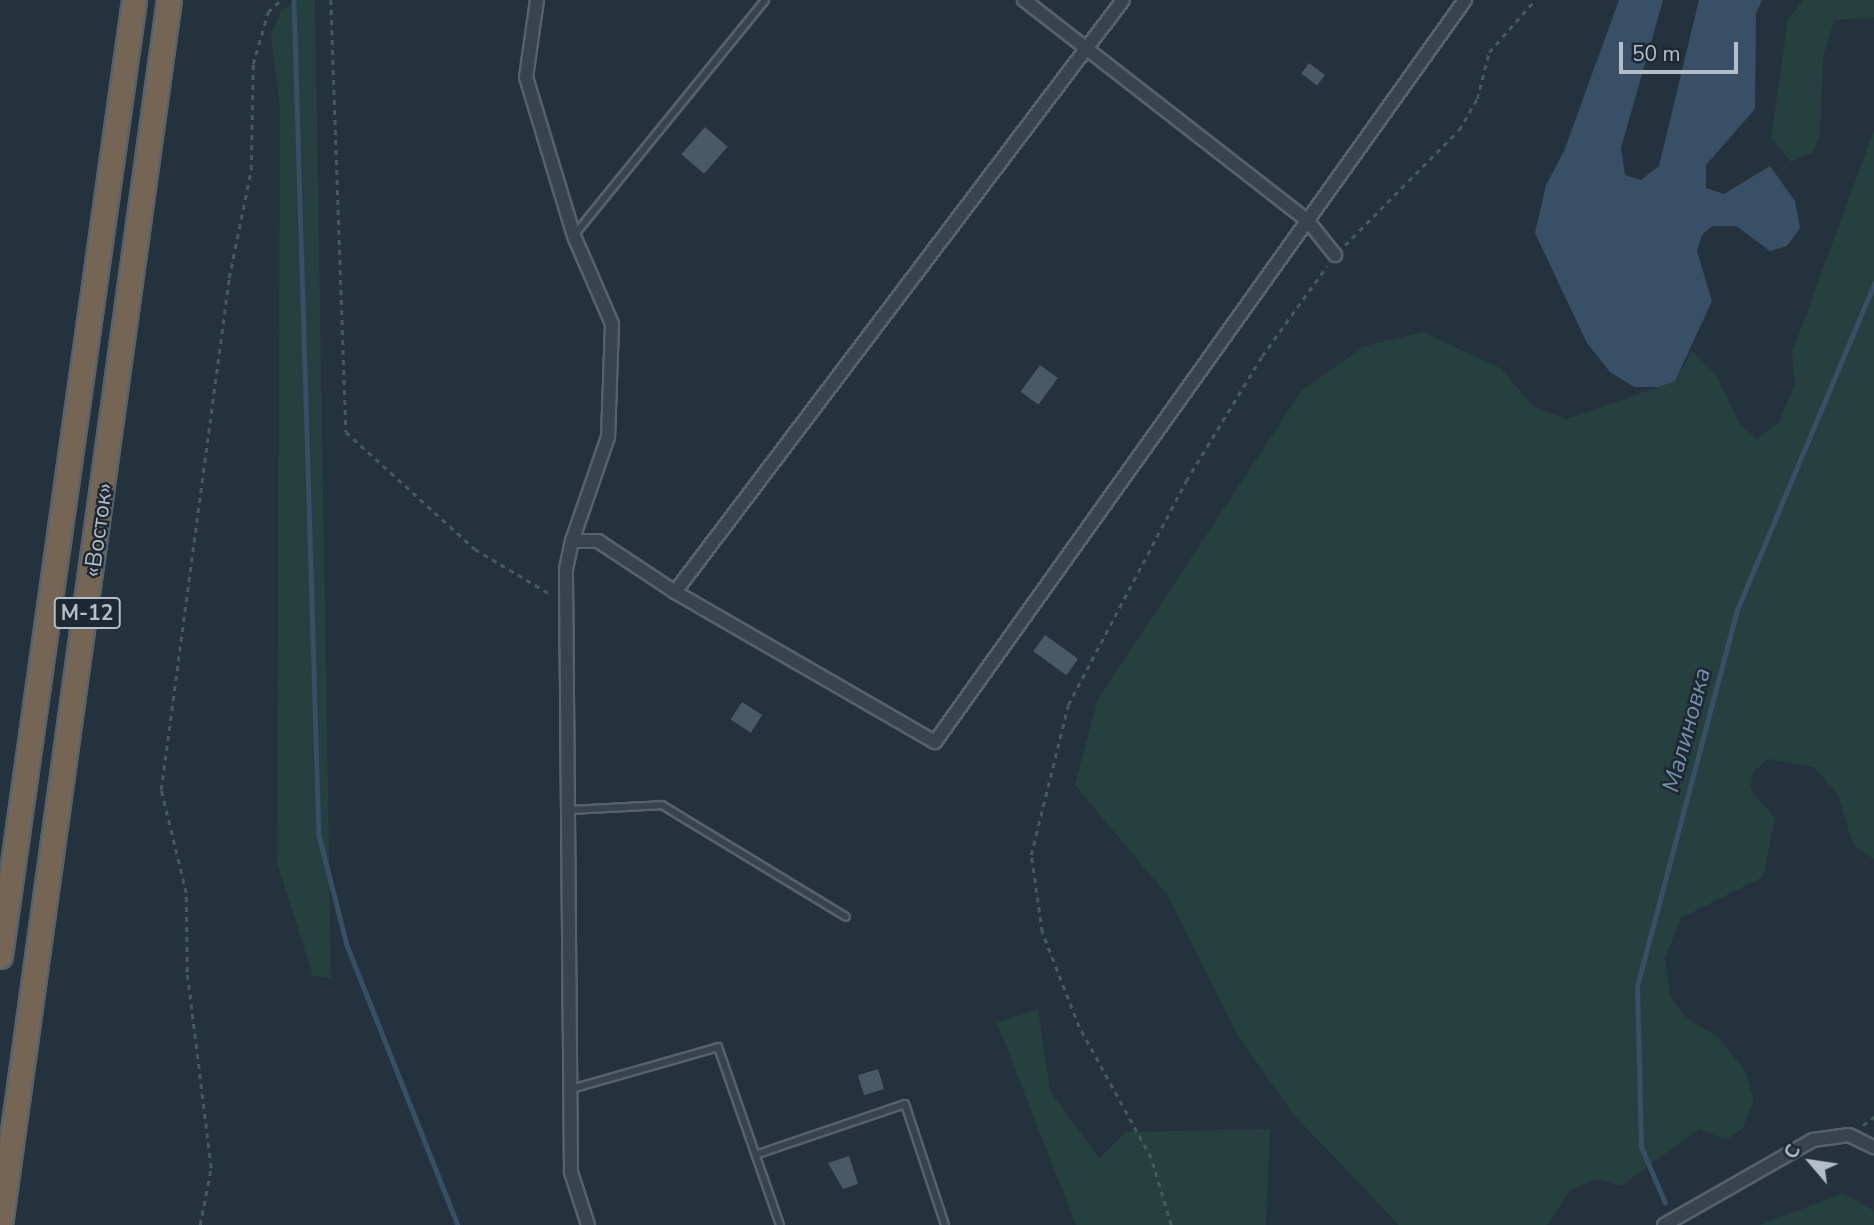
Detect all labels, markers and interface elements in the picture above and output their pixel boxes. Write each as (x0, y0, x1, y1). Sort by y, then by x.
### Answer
scale bar (1622, 28, 1741, 72)
text: 50 m (1632, 40, 1681, 68)
street label: «Восток» (79, 481, 119, 579)
road number: М-12 (52, 596, 122, 630)
water label: Малиновка (1657, 665, 1717, 795)
north arrow (1776, 1127, 1846, 1197)
text: С (1778, 1140, 1807, 1164)

